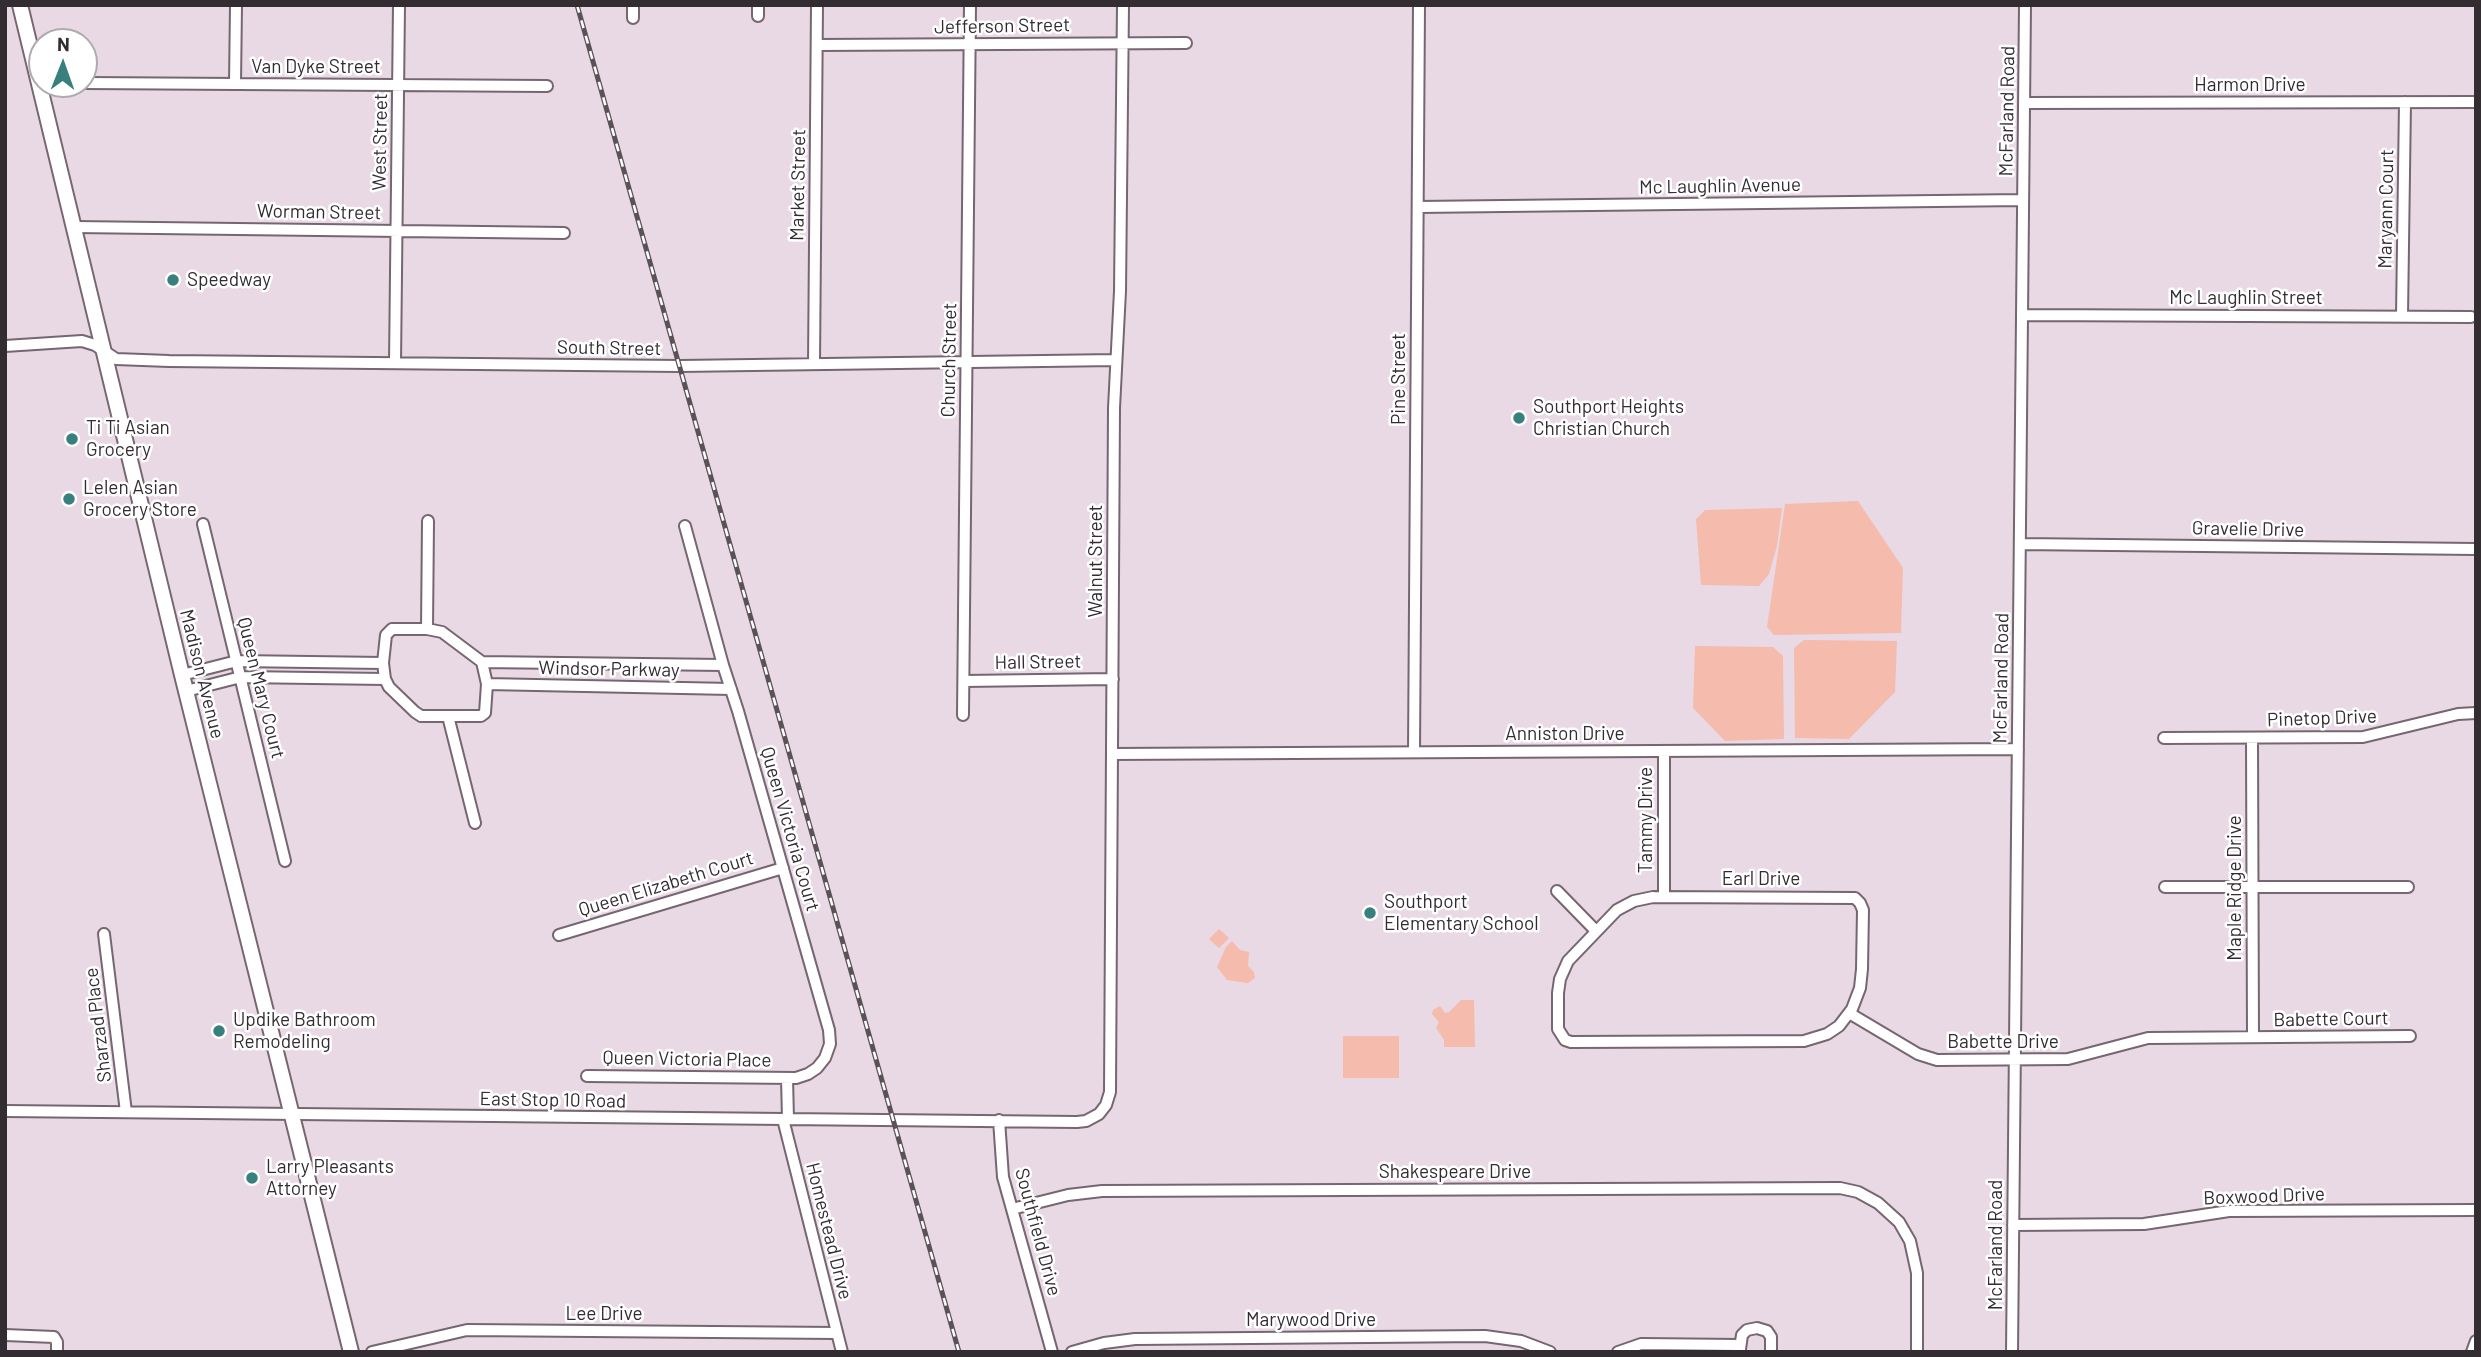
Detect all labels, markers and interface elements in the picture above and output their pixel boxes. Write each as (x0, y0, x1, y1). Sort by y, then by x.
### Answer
street label: Jefferson Street (934, 13, 1070, 39)
north arrow (28, 28, 98, 98)
text: N (57, 32, 70, 55)
street label: McFarland Road (1994, 45, 2020, 177)
street label: Van Dyke Street (251, 56, 381, 78)
street label: Harmon Drive (2194, 74, 2306, 96)
street label: West Street (368, 93, 392, 191)
street label: Market Street (786, 129, 810, 241)
street label: Maryann Court (2374, 149, 2398, 269)
street label: Mc Laughlin Avenue (1639, 173, 1801, 199)
street label: Worman Street (257, 200, 381, 224)
place label: Speedway (187, 269, 271, 291)
marker: Speedway (165, 272, 181, 288)
street label: Mc Laughlin Street (2169, 287, 2323, 309)
street label: Church Street (937, 303, 961, 417)
street label: Pine Street (1388, 333, 1410, 425)
street label: South Street (557, 336, 661, 360)
place label: Southport Heights Christian Church (1533, 396, 1684, 440)
marker: Southport Heights Christian Church (1511, 410, 1527, 426)
place label: Ti Ti Asian Grocery (86, 417, 170, 461)
marker: Ti Ti Asian Grocery (64, 431, 80, 447)
place label: Lelen Asian Grocery Store (83, 477, 197, 521)
marker: Lelen Asian Grocery Store (61, 491, 77, 507)
street label: Walnut Street (1085, 505, 1107, 617)
street label: Gravelie Drive (2192, 517, 2304, 541)
street label: Madison Avenue (175, 607, 229, 741)
street label: McFarland Road (1988, 612, 2014, 744)
street label: Queen Mary Court (232, 615, 290, 761)
street label: Hall Street (995, 650, 1081, 674)
street label: Windsor Parkway (538, 656, 680, 682)
street label: Pinetop Drive (2267, 705, 2377, 731)
street label: Anniston Drive (1505, 723, 1625, 745)
street label: Queen Victoria Court (756, 744, 824, 914)
street label: Tammy Drive (1635, 767, 1657, 873)
street label: Maple Ridge Drive (2224, 815, 2246, 961)
street label: Queen Elizabeth Court (576, 847, 756, 921)
street label: Earl Drive (1722, 868, 1800, 890)
place label: Southport Elementary School (1384, 891, 1539, 935)
marker: Southport Elementary School (1362, 905, 1378, 921)
street label: Sharzad Place (80, 966, 116, 1084)
street label: Babette Court (2273, 1007, 2389, 1031)
place label: Updike Bathroom Remodeling (233, 1009, 376, 1053)
marker: Updike Bathroom Remodeling (211, 1023, 227, 1039)
street label: Babette Drive (1947, 1031, 2059, 1053)
street label: Queen Victoria Place (602, 1046, 772, 1072)
street label: East Stop 10 Road (480, 1087, 626, 1113)
place label: Larry Pleasants Attorney (266, 1156, 394, 1200)
street label: Homestead Drive (801, 1160, 857, 1302)
street label: Shakespeare Drive (1379, 1161, 1531, 1183)
street label: Southfield Drive (1010, 1166, 1066, 1298)
marker: Larry Pleasants Attorney (244, 1170, 260, 1186)
street label: McFarland Road (1985, 1180, 2007, 1310)
street label: Boxwood Drive (2203, 1182, 2325, 1210)
street label: Lee Drive (565, 1303, 643, 1325)
street label: Marywood Drive (1246, 1309, 1376, 1331)

